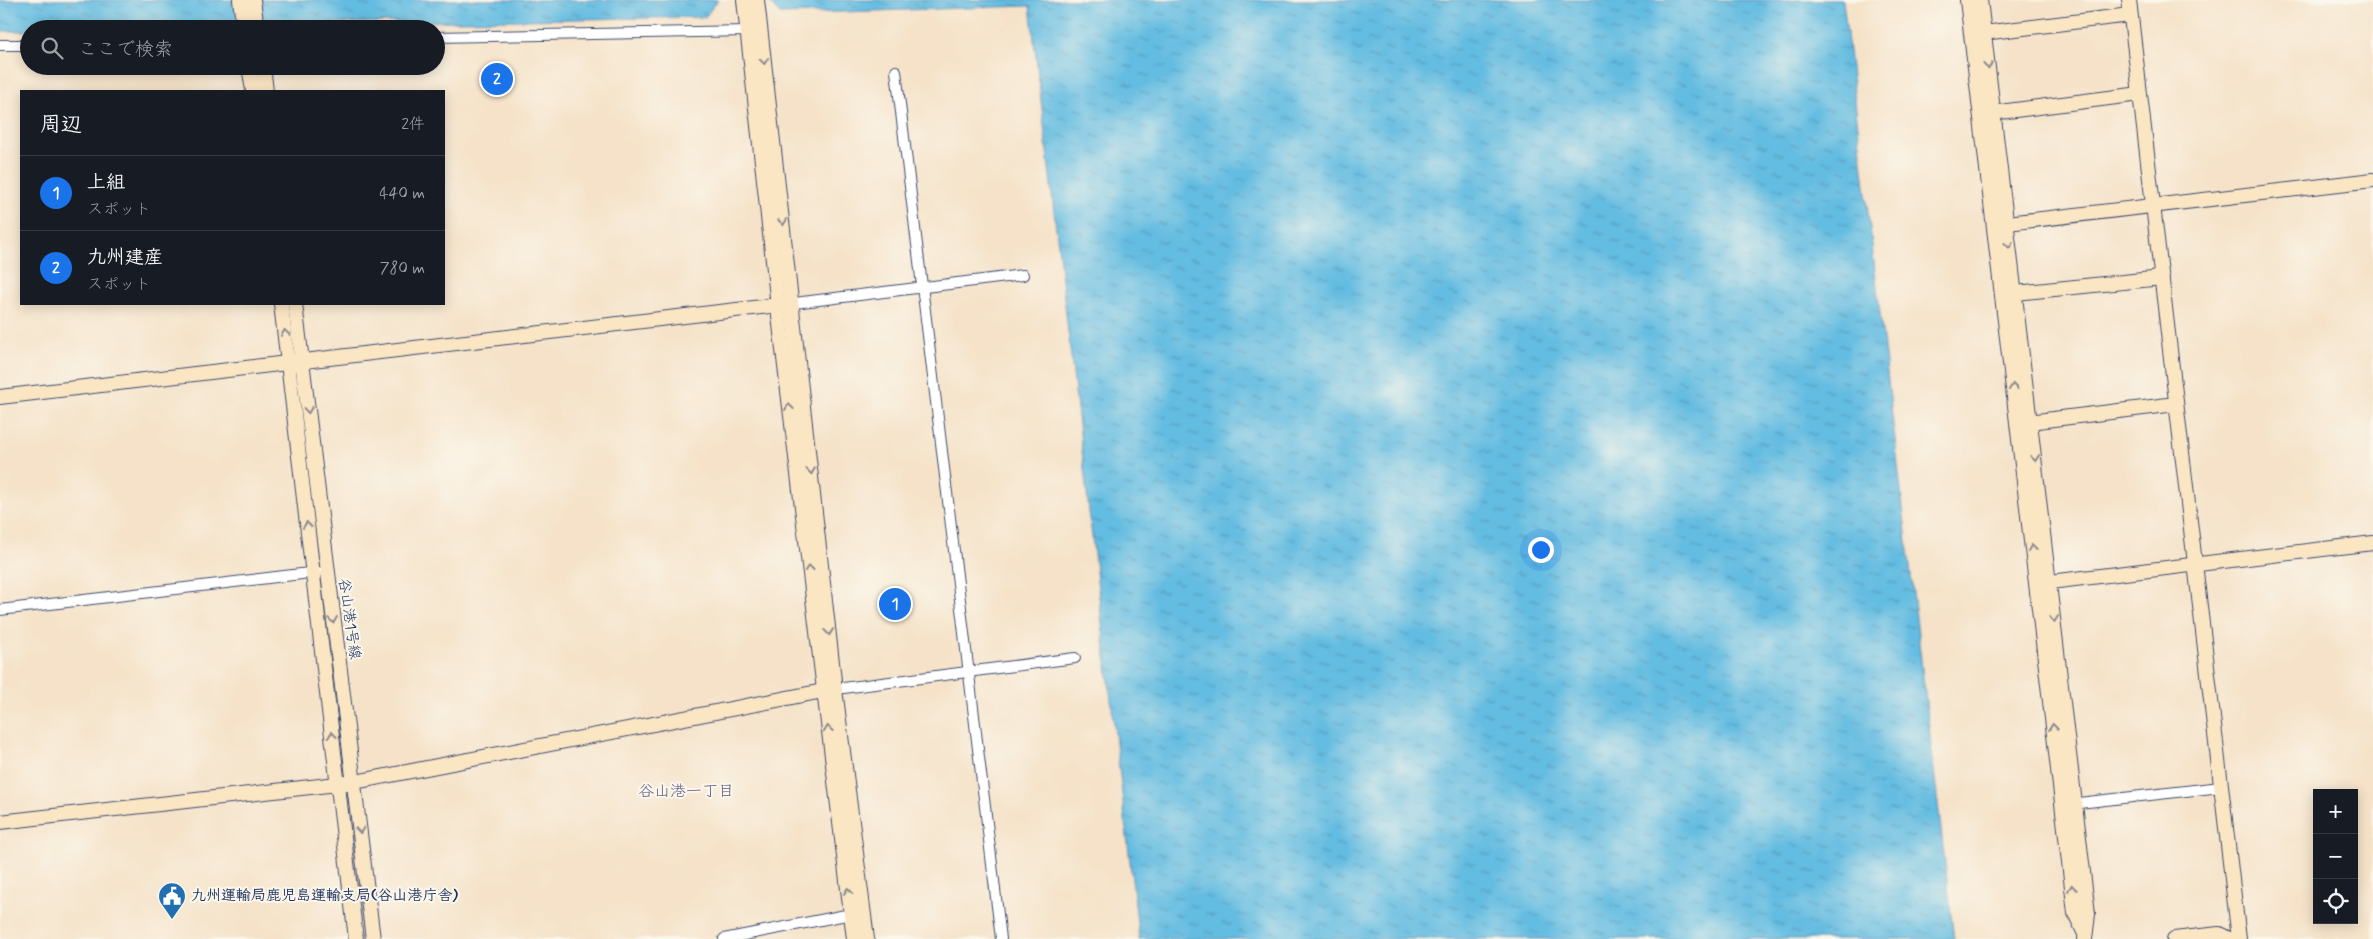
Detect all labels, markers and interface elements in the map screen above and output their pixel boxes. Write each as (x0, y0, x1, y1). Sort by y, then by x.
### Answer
search box (20, 20, 445, 75)
icon: search (38, 34, 66, 62)
text: ここで検索 (78, 37, 173, 62)
one-way arrow (758, 57, 769, 65)
pin: 2 (481, 60, 513, 98)
one-way arrow (1982, 62, 1993, 70)
text: 周辺 (40, 111, 82, 139)
text: 2件 (401, 114, 425, 135)
text: 上組 (87, 170, 125, 195)
text: 1 (52, 183, 60, 204)
text: 440 m (379, 183, 425, 204)
text: スポット (87, 199, 151, 220)
one-way arrow (777, 218, 788, 226)
one-way arrow (2003, 241, 2014, 249)
text: 九州建産 (87, 245, 163, 270)
text: 2 (52, 258, 60, 279)
text: 780 m (380, 258, 425, 279)
text: スポット (87, 274, 151, 295)
one-way arrow (280, 329, 291, 337)
one-way arrow (2008, 382, 2019, 390)
one-way arrow (785, 402, 795, 411)
one-way arrow (302, 406, 313, 414)
one-way arrow (2029, 454, 2040, 462)
one-way arrow (805, 467, 816, 475)
one-way arrow (302, 520, 313, 528)
your location (1528, 537, 1554, 563)
one-way arrow (2027, 544, 2038, 552)
one-way arrow (804, 564, 815, 572)
street label: 谷山港1号線 (333, 577, 365, 661)
pin: 1 (879, 585, 911, 623)
one-way arrow (327, 616, 338, 624)
one-way arrow (2048, 616, 2059, 624)
one-way arrow (823, 628, 834, 636)
one-way arrow (2048, 722, 2059, 730)
one-way arrow (823, 725, 834, 733)
one-way arrow (327, 731, 338, 739)
district label: 谷山港一丁目 (638, 781, 734, 802)
map controls (2313, 789, 2358, 924)
button: + (2313, 789, 2358, 834)
one-way arrow (354, 826, 365, 834)
button: − (2313, 834, 2358, 879)
button: locate (2313, 879, 2358, 924)
public building icon: 九州運輸局鹿児島運輸支局(谷山港庁舎) (157, 881, 187, 920)
one-way arrow (2067, 884, 2078, 892)
place label: 九州運輸局鹿児島運輸支局(谷山港庁舎) (191, 886, 458, 906)
one-way arrow (843, 886, 854, 894)

